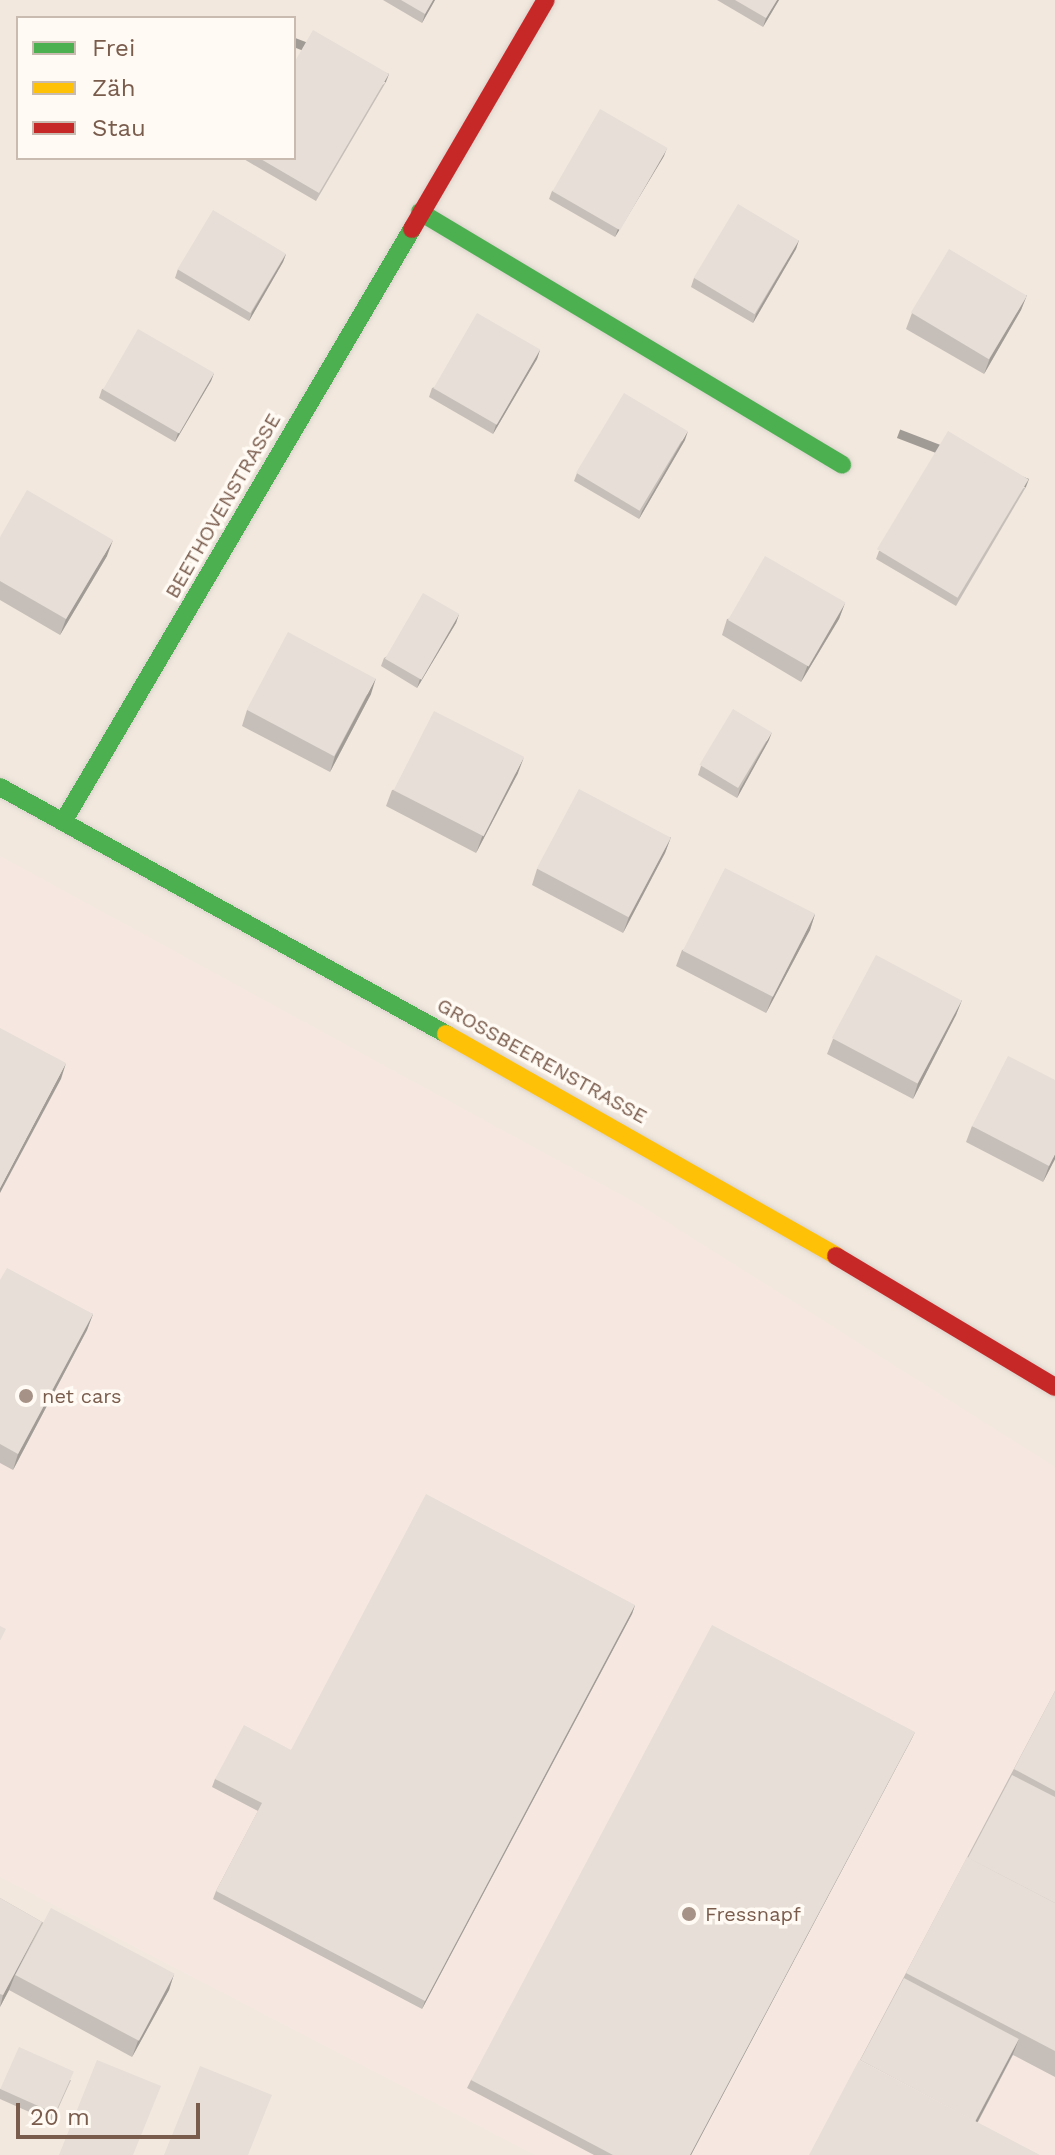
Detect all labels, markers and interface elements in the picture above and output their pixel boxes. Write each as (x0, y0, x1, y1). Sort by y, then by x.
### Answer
legend (16, 16, 296, 160)
text: Frei (92, 34, 135, 62)
text: Zäh (92, 74, 136, 102)
text: Stau (92, 114, 146, 142)
street label: BEETHOVENSTRASSE (160, 409, 286, 603)
street label: GROSSBEERENSTRASSE (433, 993, 651, 1129)
place label: net cars (42, 1384, 122, 1408)
marker: net cars (17, 1387, 35, 1405)
place label: Fressnapf (705, 1902, 801, 1926)
marker: Fressnapf (680, 1905, 698, 1923)
scale bar (20, 2087, 204, 2137)
text: 20 m (30, 2103, 90, 2131)

